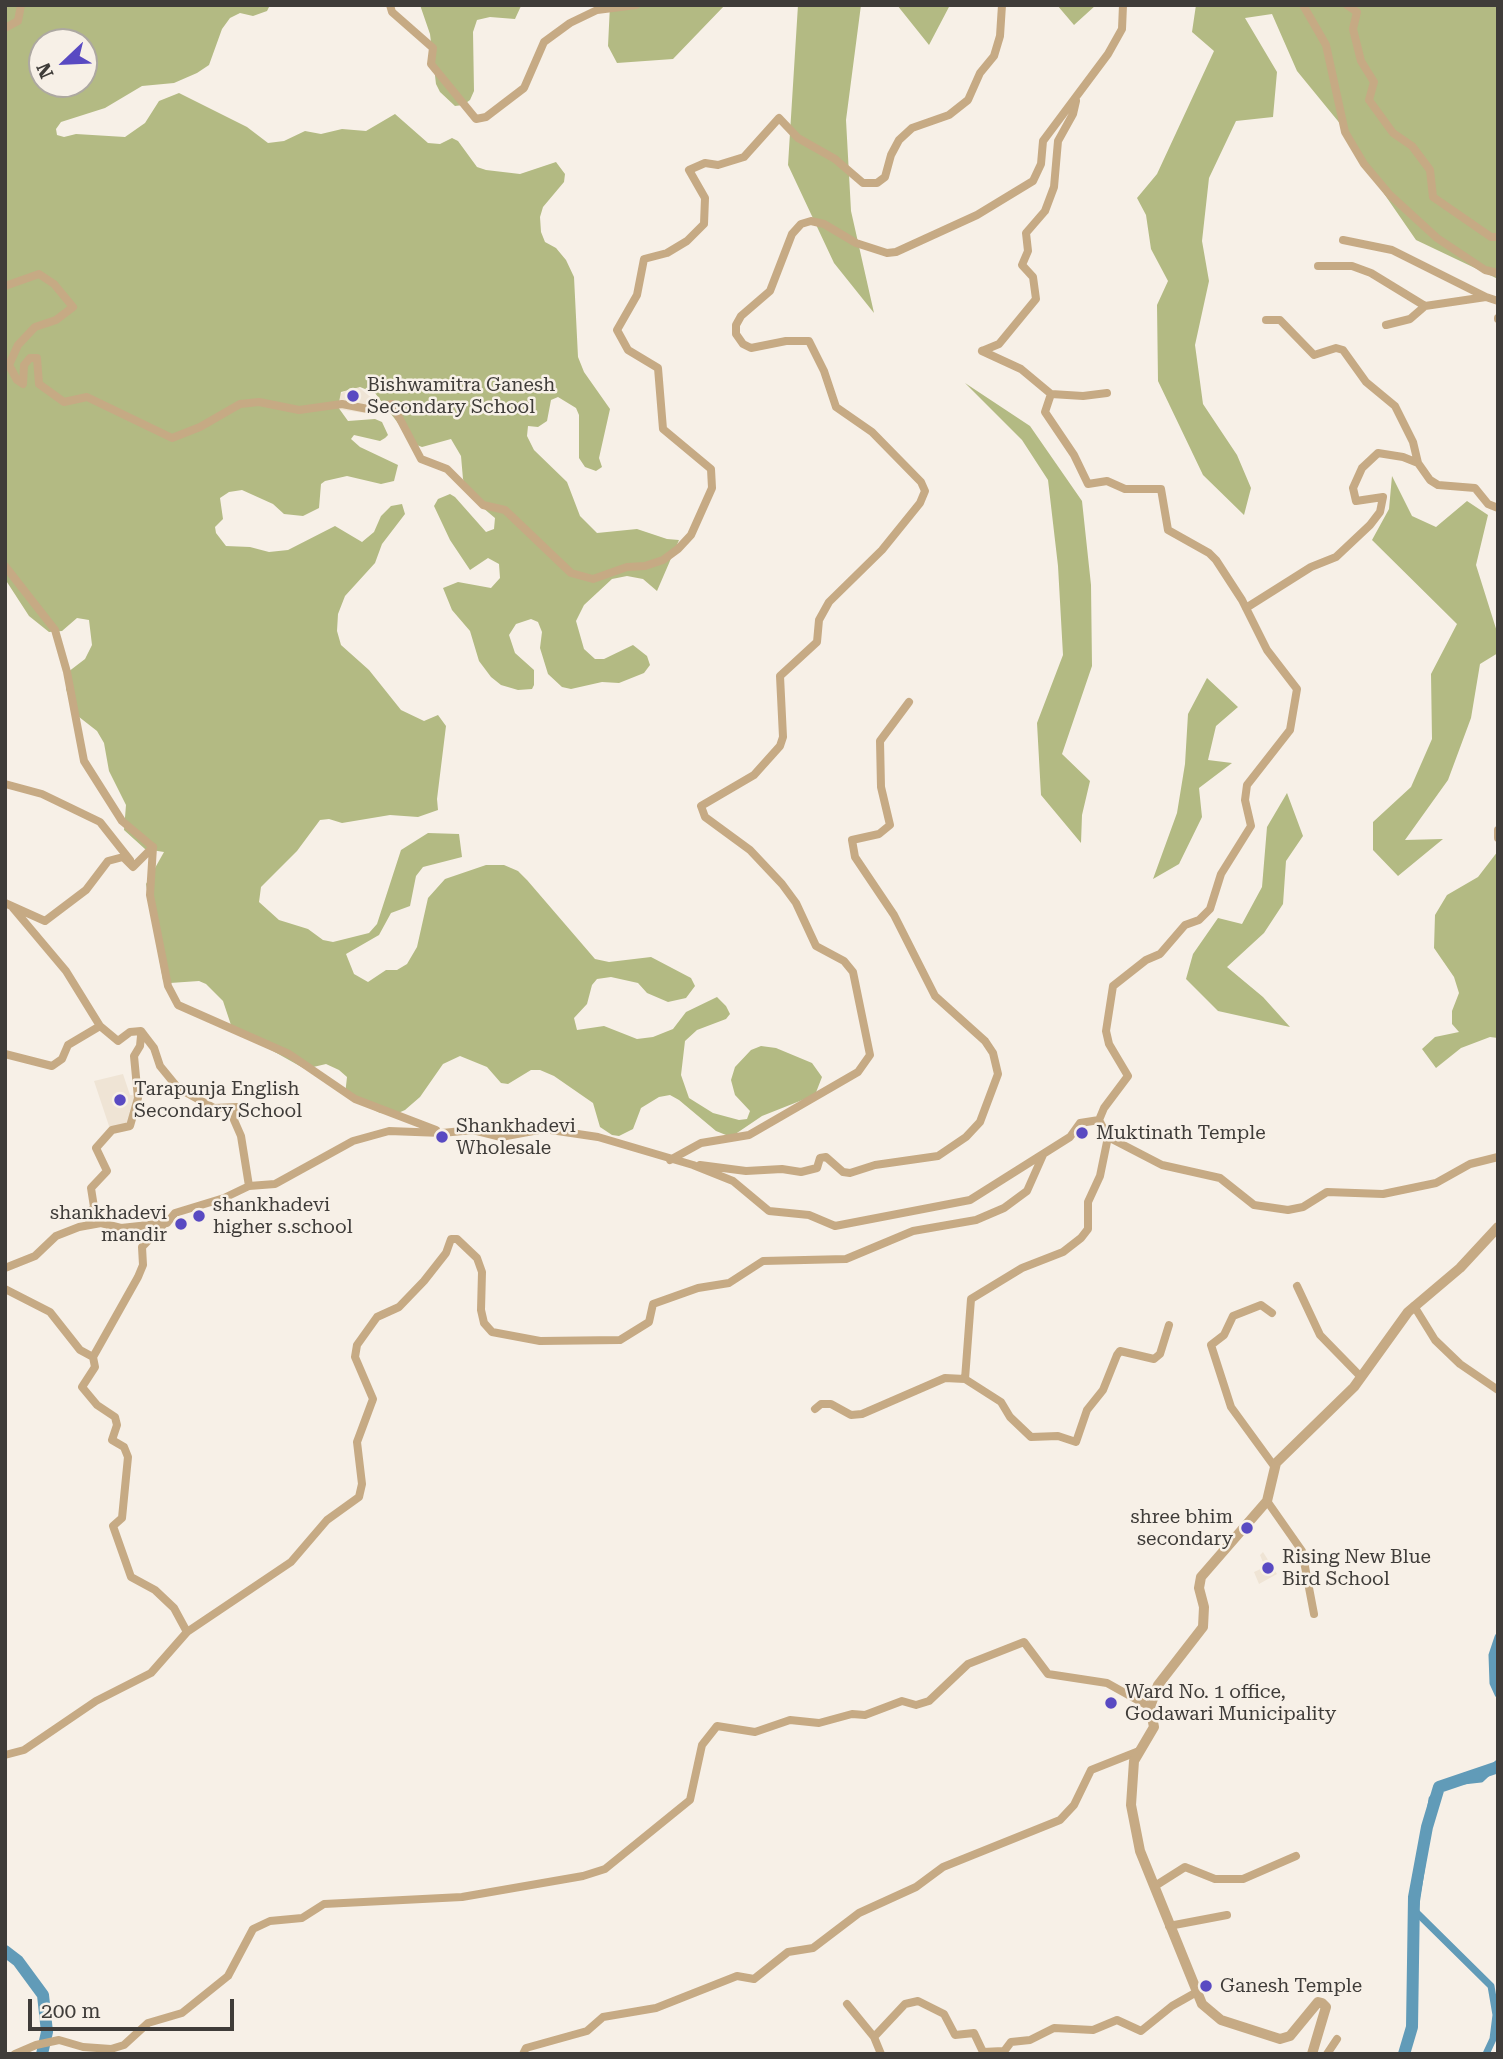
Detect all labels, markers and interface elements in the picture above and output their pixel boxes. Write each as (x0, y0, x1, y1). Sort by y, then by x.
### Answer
north arrow (28, 28, 98, 98)
text: N (32, 59, 58, 82)
place label: Bishwamitra Ganesh Secondary School (367, 374, 555, 418)
marker: Bishwamitra Ganesh Secondary School (345, 388, 361, 404)
place label: Tarapunja English Secondary School (134, 1078, 302, 1122)
marker: Tarapunja English Secondary School (112, 1092, 128, 1108)
place label: Shankhadevi Wholesale (456, 1115, 576, 1159)
place label: Muktinath Temple (1096, 1122, 1266, 1144)
marker: Muktinath Temple (1074, 1125, 1090, 1141)
marker: Shankhadevi Wholesale (434, 1129, 450, 1145)
place label: shankhadevi higher s.school (213, 1194, 353, 1238)
place label: shankhadevi mandir (50, 1202, 167, 1246)
marker: shankhadevi higher s.school (191, 1208, 207, 1224)
marker: shankhadevi mandir (173, 1216, 189, 1232)
place label: shree bhim secondary (1130, 1506, 1233, 1550)
marker: shree bhim secondary (1239, 1520, 1255, 1536)
place label: Rising New Blue Bird School (1282, 1546, 1431, 1590)
marker: Rising New Blue Bird School (1260, 1560, 1276, 1576)
place label: Ward No. 1 office, Godawari Municipality (1125, 1681, 1336, 1725)
marker: Ward No. 1 office, Godawari Municipality (1103, 1695, 1119, 1711)
place label: Ganesh Temple (1220, 1975, 1362, 1997)
marker: Ganesh Temple (1198, 1978, 1214, 1994)
scale bar (32, 1986, 238, 2030)
text: 200 m (41, 1999, 101, 2023)

